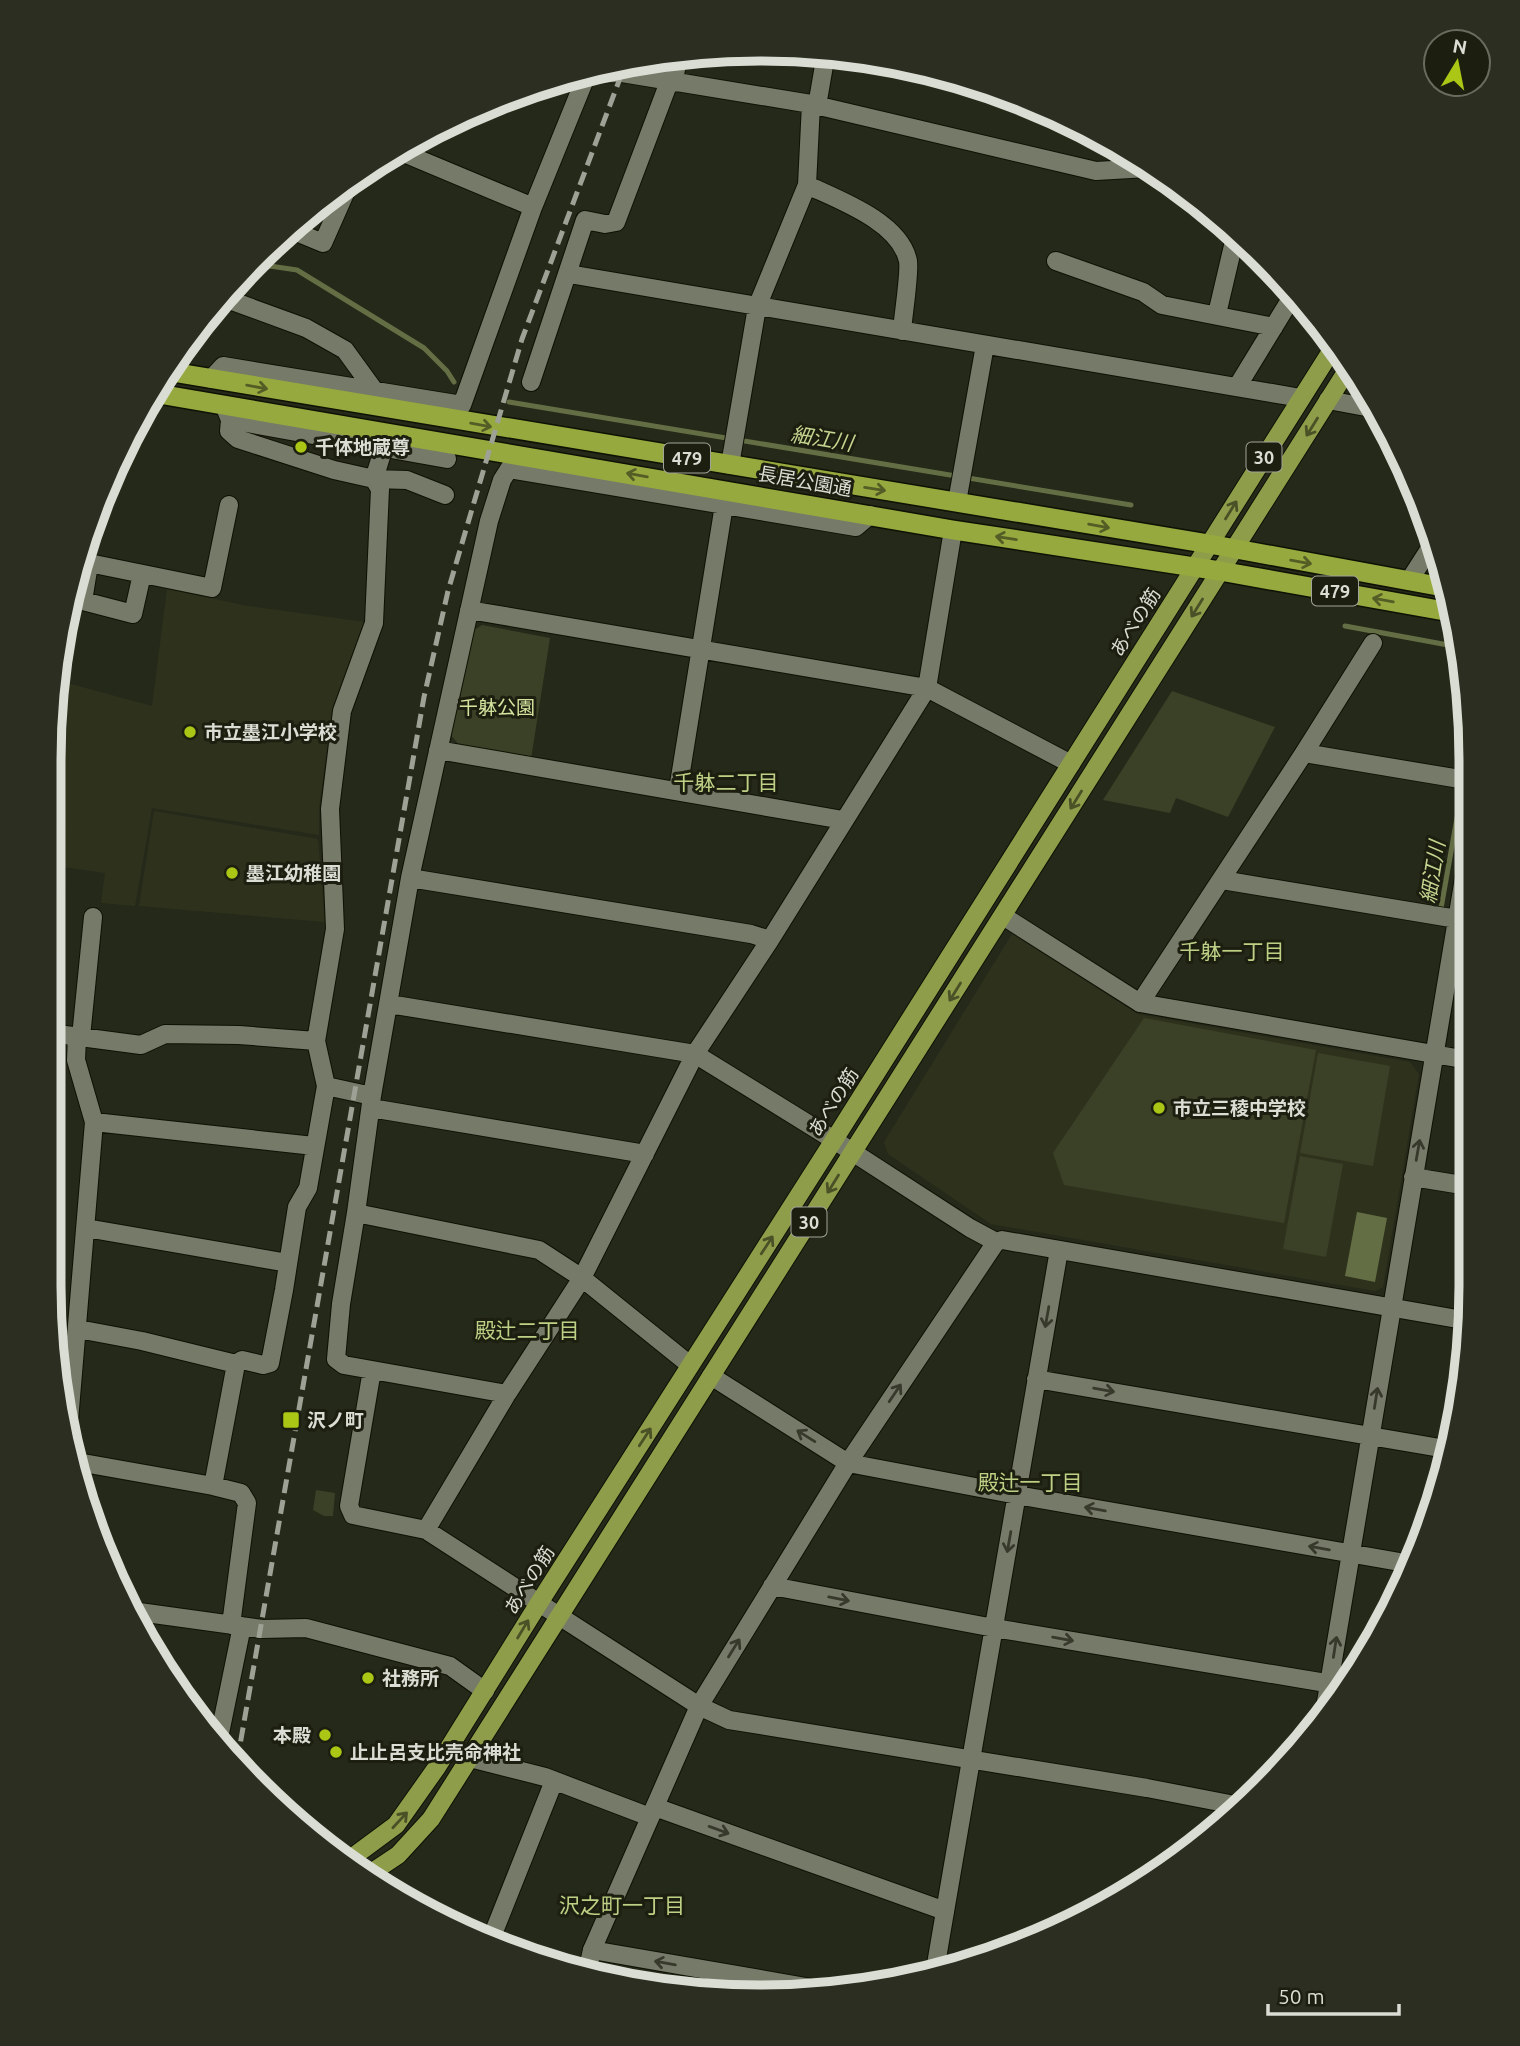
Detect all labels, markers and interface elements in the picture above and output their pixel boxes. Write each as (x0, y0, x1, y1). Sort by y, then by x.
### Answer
north arrow (1422, 28, 1492, 98)
text: N (1451, 34, 1469, 58)
one-way arrow (245, 381, 268, 394)
one-way arrow (1305, 416, 1319, 436)
one-way arrow (469, 419, 492, 432)
water label: 細江川 (789, 421, 857, 455)
place label: 千体地蔵尊 (315, 436, 410, 458)
marker: 千体地蔵尊 (293, 439, 309, 455)
road number: 30 (1246, 443, 1282, 472)
road number: 479 (664, 444, 710, 472)
street label: 長居公園通 (756, 462, 854, 500)
one-way arrow (626, 468, 649, 481)
one-way arrow (863, 483, 886, 496)
one-way arrow (1224, 501, 1238, 521)
one-way arrow (1087, 520, 1110, 533)
one-way arrow (995, 531, 1018, 544)
one-way arrow (1289, 556, 1312, 569)
road number: 479 (1312, 576, 1358, 606)
street label: あべの筋 (1106, 584, 1164, 660)
one-way arrow (1372, 592, 1395, 606)
one-way arrow (1190, 597, 1204, 617)
park label: 千躰公園 (459, 696, 535, 718)
place label: 市立墨江小学校 (204, 721, 337, 743)
marker: 市立墨江小学校 (182, 724, 198, 740)
district label: 千躰二丁目 (674, 770, 779, 794)
one-way arrow (1069, 790, 1083, 810)
water label: 細江川 (1415, 837, 1449, 905)
place label: 墨江幼稚園 (246, 862, 341, 884)
marker: 墨江幼稚園 (224, 865, 240, 881)
district label: 千躰一丁目 (1180, 939, 1285, 963)
one-way arrow (947, 982, 961, 1002)
street label: あべの筋 (804, 1064, 862, 1140)
place label: 市立三稜中学校 (1173, 1097, 1306, 1119)
marker: 市立三稜中学校 (1151, 1100, 1167, 1116)
one-way arrow (1412, 1139, 1425, 1162)
one-way arrow (825, 1174, 839, 1194)
road number: 30 (792, 1208, 826, 1237)
one-way arrow (760, 1236, 774, 1255)
one-way arrow (1040, 1305, 1053, 1328)
district label: 殿辻二丁目 (475, 1318, 580, 1342)
one-way arrow (888, 1384, 902, 1403)
one-way arrow (1092, 1384, 1115, 1397)
one-way arrow (1370, 1387, 1383, 1410)
place label: 沢ノ町 (307, 1409, 364, 1431)
marker: 沢ノ町 (281, 1410, 301, 1430)
one-way arrow (637, 1428, 652, 1447)
one-way arrow (797, 1429, 817, 1443)
district label: 殿辻一丁目 (978, 1470, 1083, 1494)
one-way arrow (1084, 1502, 1107, 1515)
one-way arrow (1002, 1530, 1015, 1552)
one-way arrow (1308, 1541, 1331, 1554)
street label: あべの筋 (500, 1542, 558, 1618)
one-way arrow (827, 1593, 850, 1606)
one-way arrow (515, 1620, 530, 1639)
one-way arrow (1051, 1633, 1074, 1646)
one-way arrow (1329, 1636, 1342, 1659)
one-way arrow (728, 1638, 742, 1658)
place label: 社務所 (382, 1667, 439, 1689)
marker: 社務所 (360, 1670, 376, 1686)
place label: 本殿 (273, 1724, 311, 1746)
marker: 本殿 (317, 1727, 333, 1743)
place label: 止止呂支比売命神社 (350, 1741, 521, 1763)
marker: 止止呂支比売命神社 (328, 1744, 344, 1760)
one-way arrow (392, 1811, 408, 1829)
one-way arrow (708, 1825, 730, 1837)
district label: 沢之町一丁目 (559, 1893, 685, 1917)
one-way arrow (654, 1956, 677, 1969)
scale bar (1268, 1972, 1399, 2016)
text: 50 m (1278, 1984, 1325, 2008)

